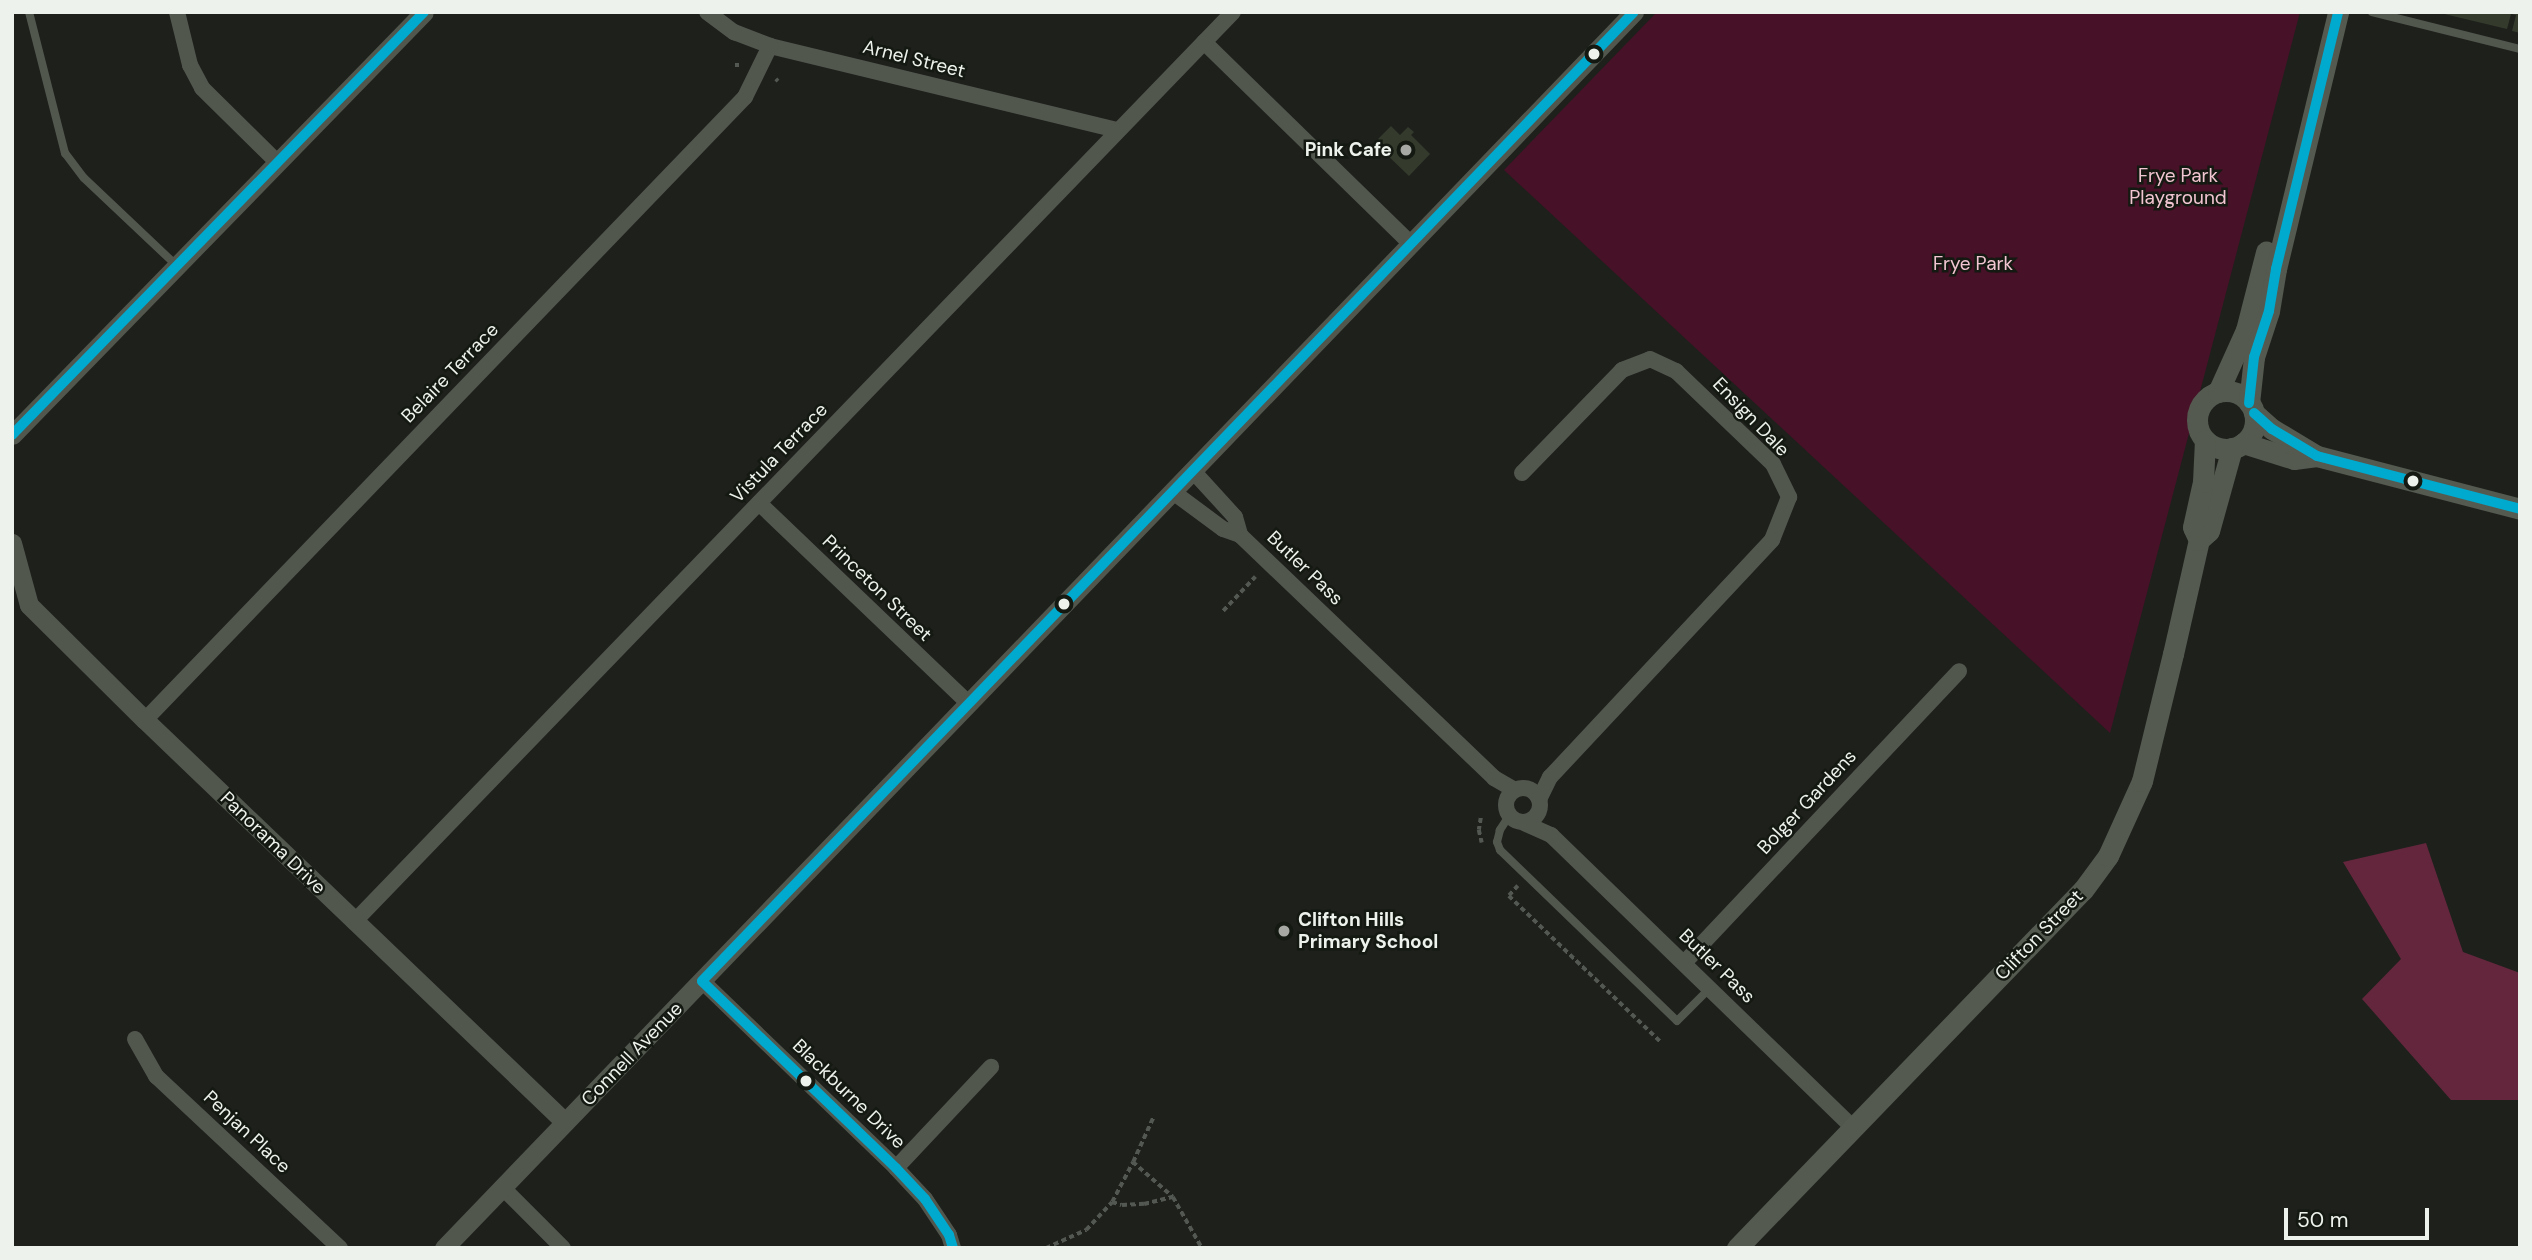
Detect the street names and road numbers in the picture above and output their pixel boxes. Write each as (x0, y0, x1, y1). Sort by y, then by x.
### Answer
street label: Arnel Street (861, 35, 967, 83)
street label: Belaire Terrace (397, 318, 503, 428)
street label: Ensign Dale (1708, 373, 1794, 461)
street label: Vistula Terrace (726, 398, 832, 508)
street label: Butler Pass (1262, 526, 1348, 610)
street label: Princeton Street (818, 530, 936, 646)
street label: Bolger Gardens (1753, 745, 1861, 859)
street label: Panorama Drive (216, 787, 330, 899)
street label: Clifton Street (1990, 885, 2088, 985)
street label: Butler Pass (1674, 924, 1760, 1008)
street label: Connell Avenue (577, 997, 687, 1111)
street label: Blackburne Drive (788, 1034, 910, 1154)
street label: Penjan Place (199, 1086, 295, 1178)

